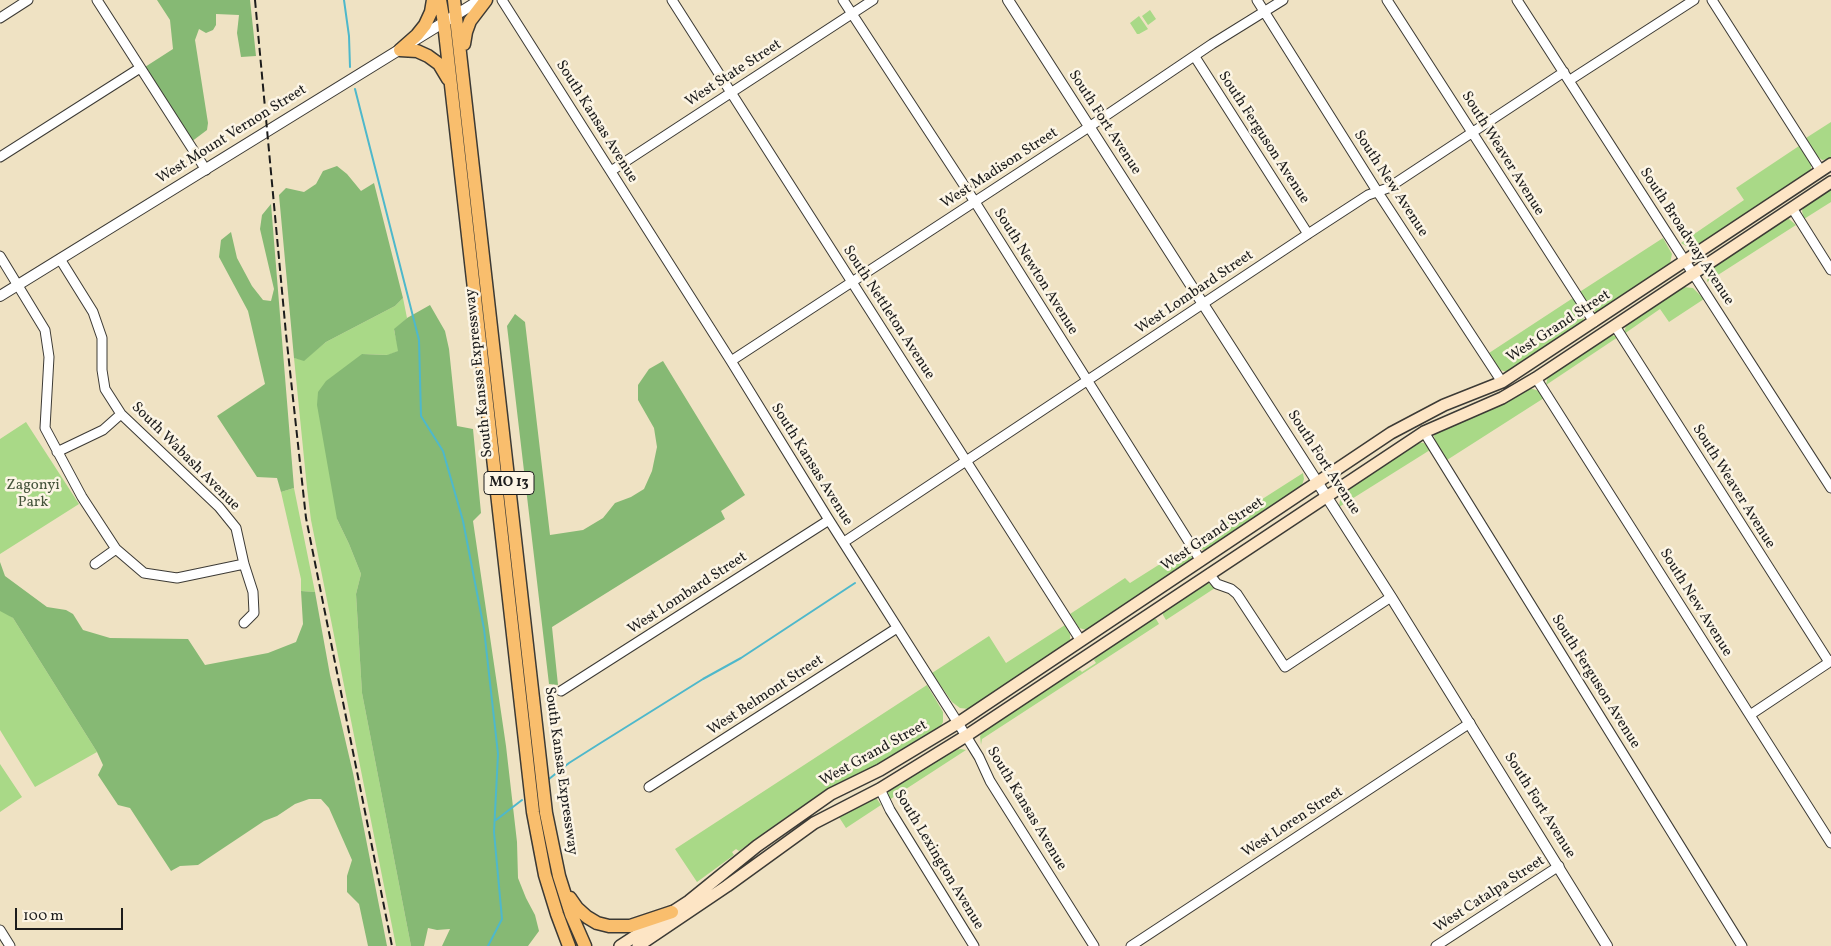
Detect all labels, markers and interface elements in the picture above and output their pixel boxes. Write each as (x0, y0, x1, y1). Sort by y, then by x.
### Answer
street label: West State Street (683, 36, 785, 112)
street label: South Kansas Avenue (551, 57, 641, 187)
street label: South Fort Avenue (1063, 67, 1145, 179)
street label: South Ferguson Avenue (1213, 68, 1313, 208)
street label: West Mount Vernon Street (154, 81, 310, 189)
street label: South Weaver Avenue (1456, 89, 1548, 219)
street label: West Madison Street (938, 124, 1062, 214)
street label: South New Avenue (1349, 127, 1431, 241)
street label: South Broadway Avenue (1635, 165, 1737, 309)
street label: South Newton Avenue (989, 205, 1081, 339)
street label: South Nettleton Avenue (838, 243, 938, 383)
street label: West Lombard Street (1133, 247, 1257, 339)
street label: West Grand Street (1504, 287, 1614, 367)
street label: South Kansas Expressway (462, 288, 498, 458)
street label: South Wabash Avenue (127, 399, 243, 515)
street label: South Kansas Avenue (766, 400, 856, 530)
street label: South Fort Avenue (1282, 407, 1364, 519)
street label: South Weaver Avenue (1687, 422, 1779, 552)
road number: MO 13 (484, 472, 534, 494)
park label: Zagonyi Park (6, 477, 60, 512)
street label: West Grand Street (1158, 494, 1268, 576)
street label: South New Avenue (1655, 546, 1735, 660)
street label: West Lombard Street (625, 549, 751, 639)
street label: South Ferguson Avenue (1546, 612, 1644, 752)
street label: West Belmont Street (705, 652, 827, 740)
street label: South Kansas Expressway (539, 686, 581, 856)
street label: West Grand Street (817, 717, 931, 791)
street label: South Kansas Avenue (982, 744, 1070, 874)
street label: South Fort Avenue (1499, 750, 1579, 862)
street label: West Loren Street (1239, 784, 1347, 862)
street label: South Lexington Avenue (889, 787, 987, 933)
street label: West Catalpa Street (1431, 853, 1549, 937)
scale bar (18, 898, 125, 930)
text: 100 m (23, 906, 63, 927)

